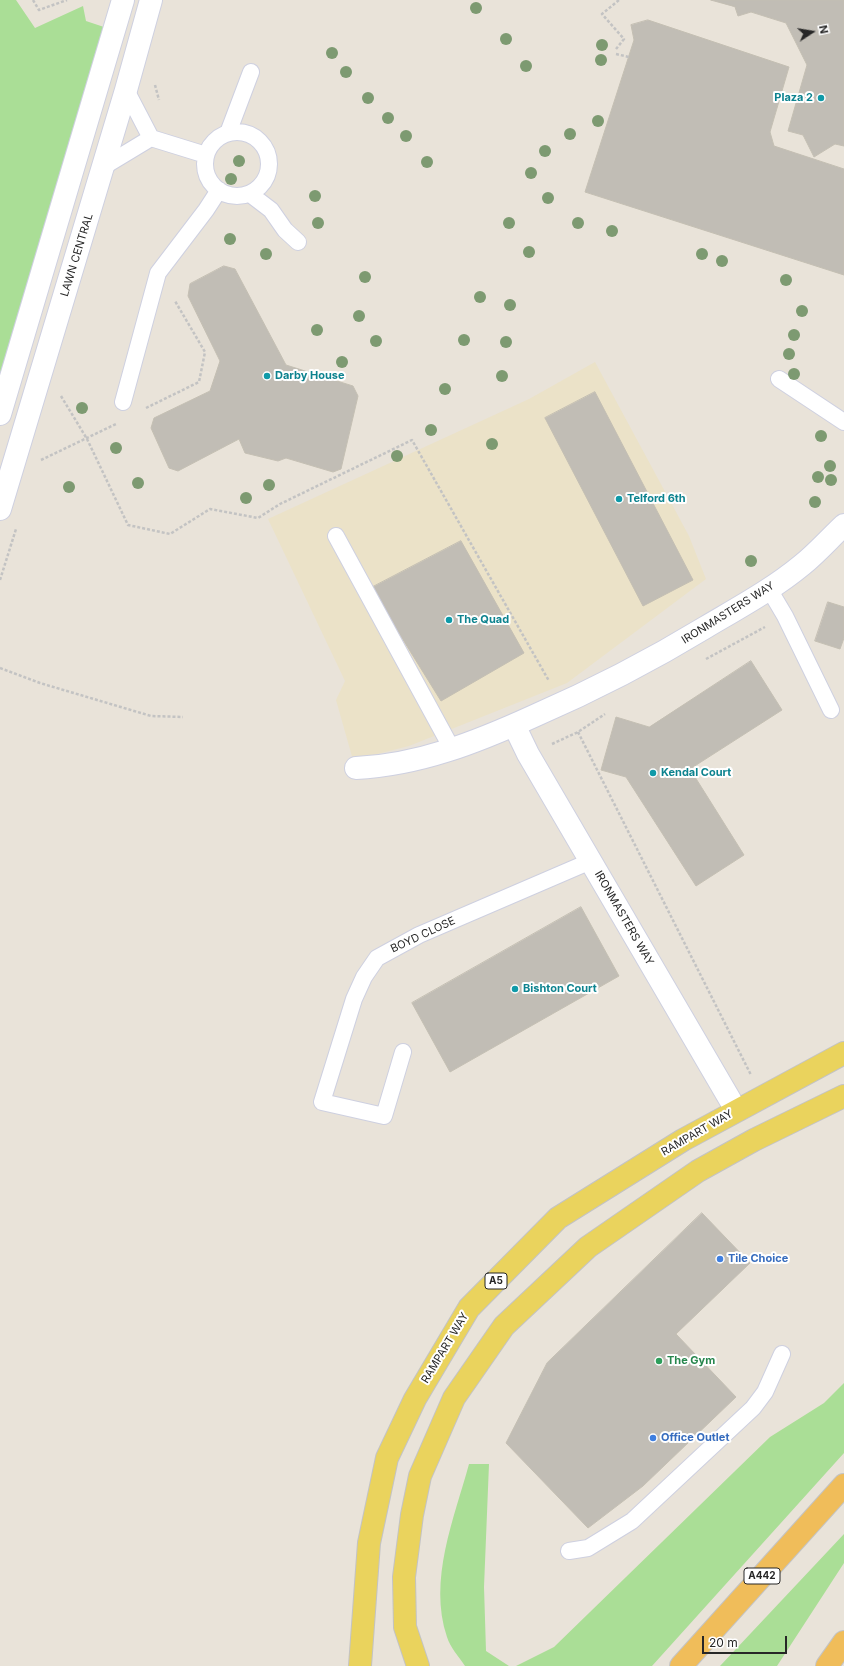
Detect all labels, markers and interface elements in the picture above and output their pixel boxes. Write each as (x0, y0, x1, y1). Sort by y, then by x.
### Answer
north arrow (792, 12, 832, 52)
text: N (816, 24, 831, 35)
place label: Plaza 2 (774, 91, 813, 105)
marker: Plaza 2 (816, 93, 826, 103)
street label: LAWN CENTRAL (58, 212, 96, 298)
place label: Darby House (275, 369, 344, 383)
marker: Darby House (262, 371, 272, 381)
place label: Telford 6th (627, 492, 686, 506)
marker: Telford 6th (614, 494, 624, 504)
street label: IRONMASTERS WAY (679, 579, 777, 647)
place label: The Quad (457, 613, 509, 627)
marker: The Quad (444, 615, 454, 625)
place label: Kendal Court (661, 766, 731, 780)
marker: Kendal Court (648, 768, 658, 778)
street label: IRONMASTERS WAY (592, 868, 656, 968)
street label: BOYD CLOSE (389, 914, 457, 956)
place label: Bishton Court (523, 982, 597, 996)
marker: Bishton Court (510, 984, 520, 994)
street label: RAMPART WAY (659, 1107, 735, 1159)
place label: Tile Choice (728, 1252, 788, 1266)
marker: Tile Choice (715, 1254, 725, 1264)
road number: A5 (485, 1273, 507, 1289)
street label: RAMPART WAY (419, 1310, 471, 1386)
place label: The Gym (667, 1354, 715, 1368)
marker: The Gym (654, 1356, 664, 1366)
place label: Office Outlet (661, 1431, 729, 1445)
marker: Office Outlet (648, 1433, 658, 1443)
road number: A442 (744, 1568, 780, 1584)
scale bar (704, 1628, 789, 1654)
text: 20 m (709, 1635, 738, 1650)

